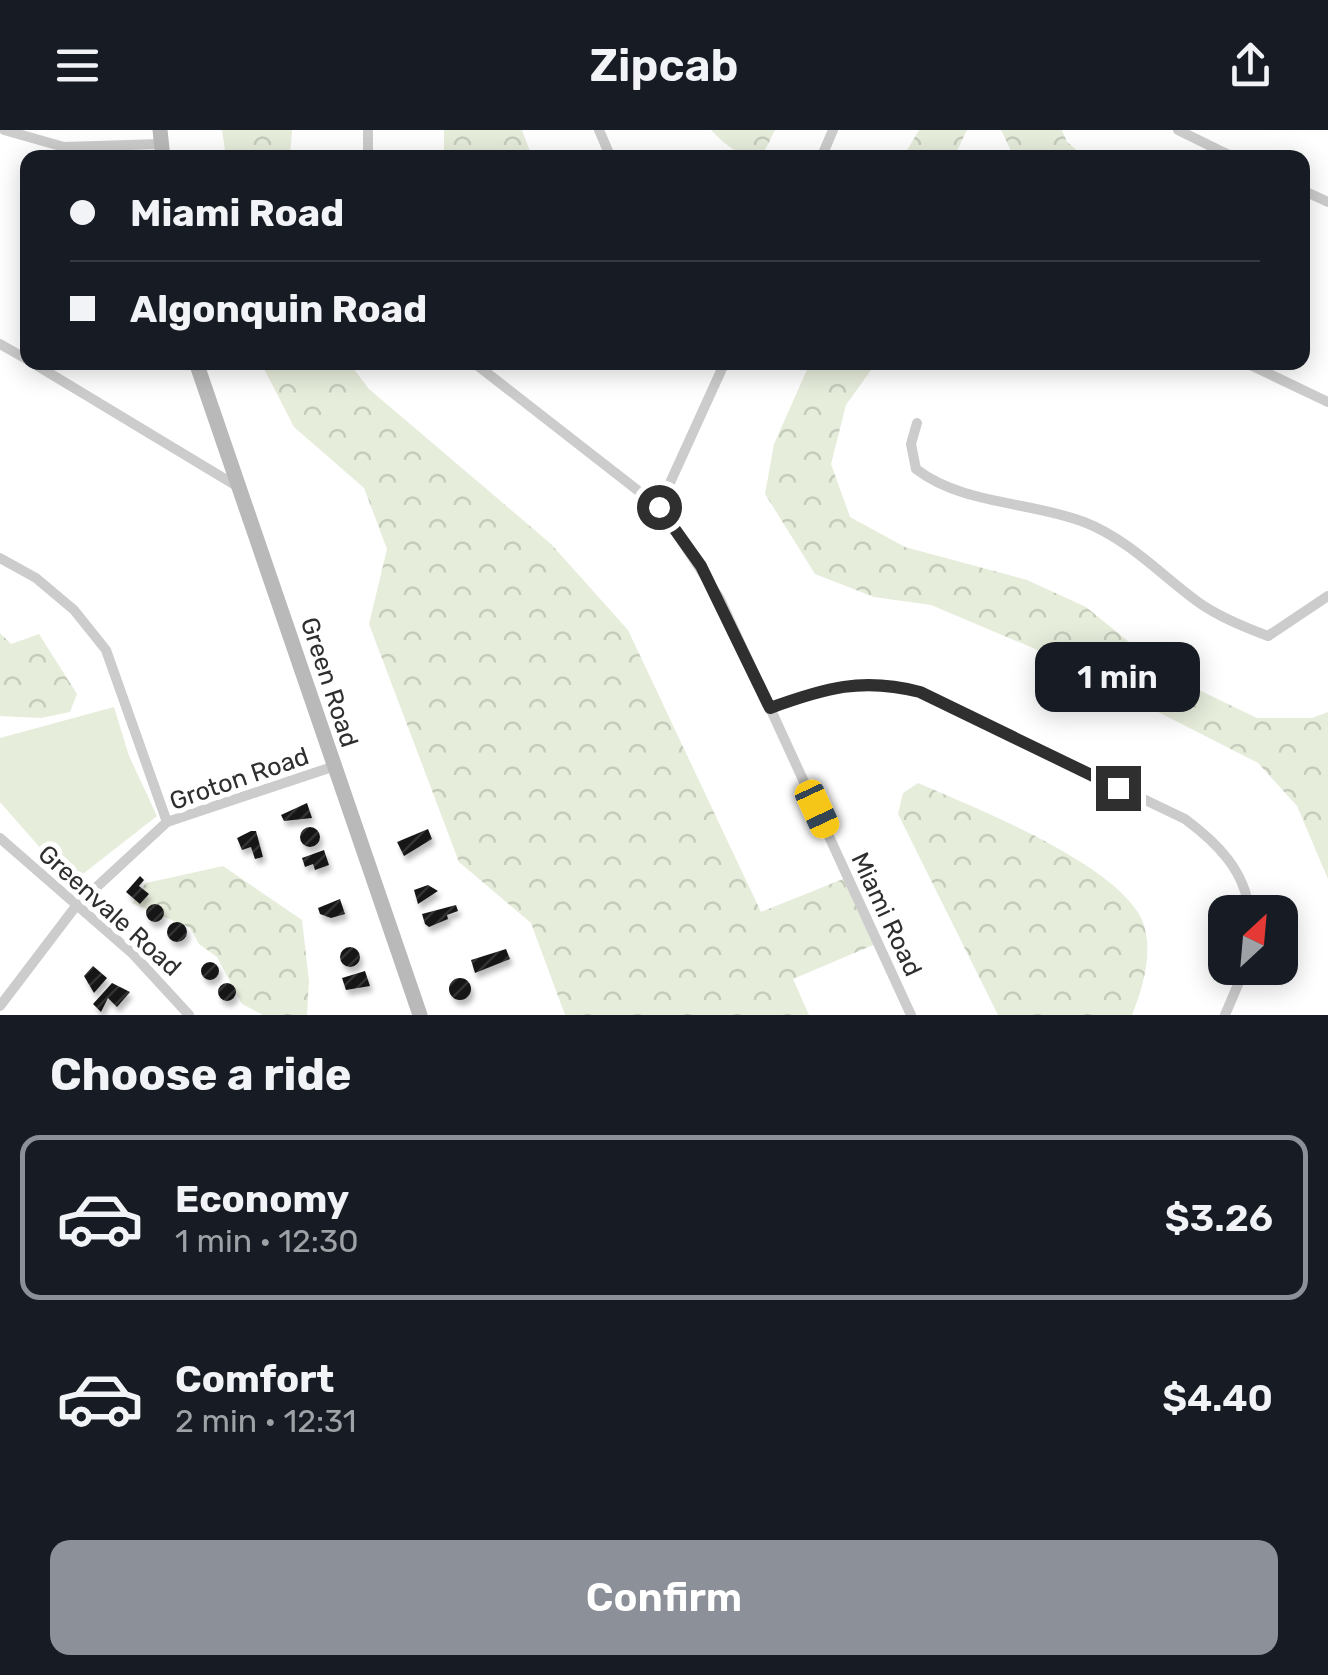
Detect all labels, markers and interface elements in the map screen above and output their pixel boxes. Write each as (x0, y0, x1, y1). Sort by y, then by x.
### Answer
icon: menu (50, 38, 105, 93)
icon: share (1223, 38, 1278, 93)
text: Zipcab (589, 39, 739, 92)
text: Miami Road (130, 190, 344, 236)
text: Algonquin Road (130, 286, 427, 332)
route start (637, 485, 682, 530)
street label: Green Road (295, 614, 364, 751)
callout: 1 min (1036, 643, 1200, 713)
text: 1 min (1077, 658, 1158, 696)
street label: Groton Road (166, 741, 313, 816)
route end (1096, 766, 1141, 811)
car (791, 775, 843, 843)
street label: Greenvale Road (32, 839, 187, 982)
street label: Miami Road (845, 848, 928, 981)
north arrow (1208, 895, 1298, 985)
map controls (1208, 895, 1298, 985)
text: Choose a ride (50, 1048, 352, 1101)
icon: car (55, 1173, 145, 1263)
text: Economy (175, 1176, 349, 1222)
text: $3.26 (1165, 1195, 1273, 1241)
text: 1 min · 12:30 (175, 1222, 359, 1260)
icon: car (55, 1353, 145, 1443)
text: Comfort (175, 1356, 334, 1402)
text: $4.40 (1162, 1375, 1273, 1421)
text: 2 min · 12:31 (175, 1402, 356, 1440)
button: Confirm (50, 1540, 1278, 1655)

